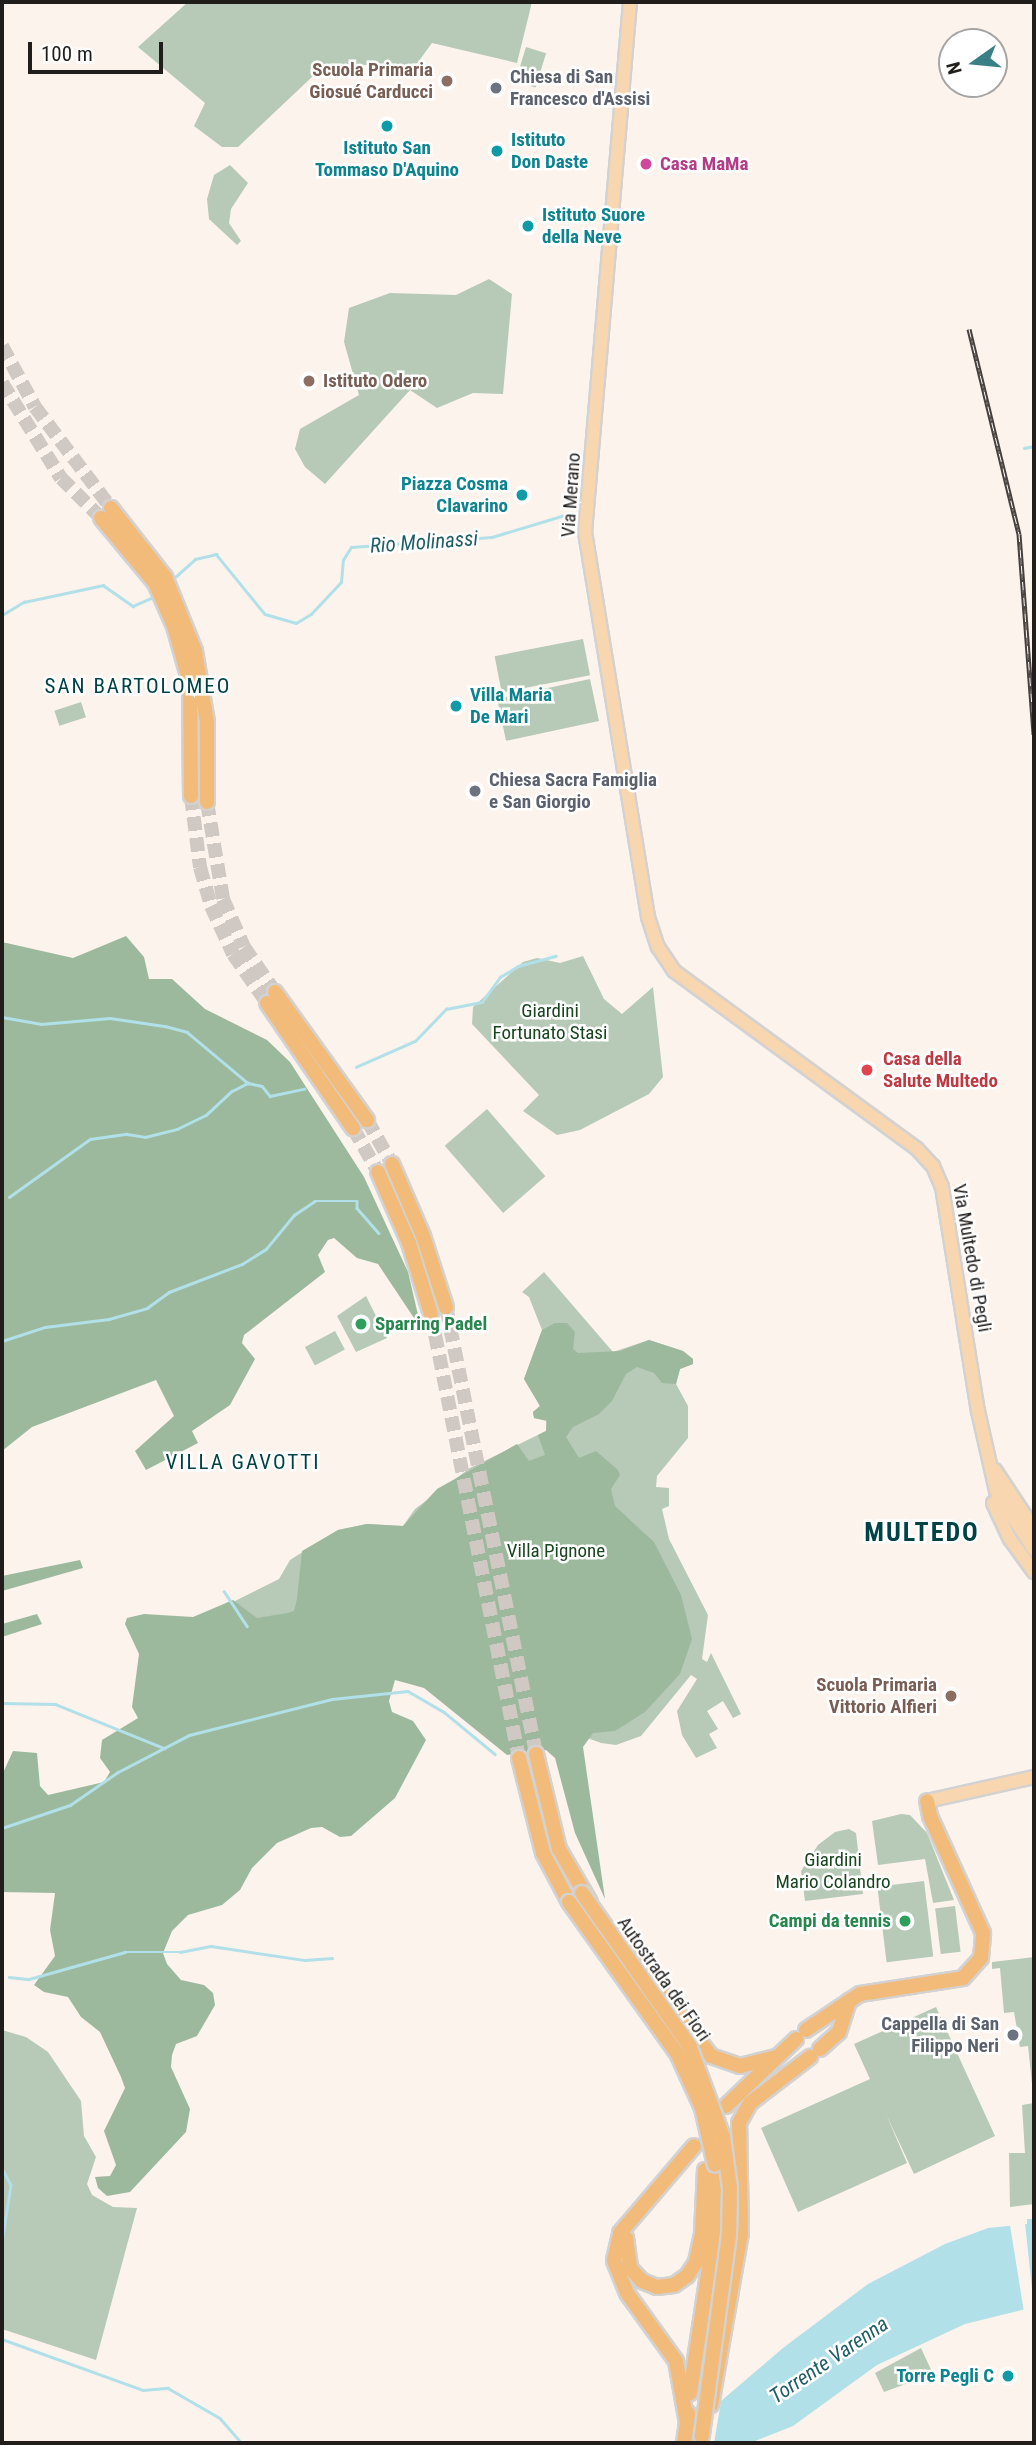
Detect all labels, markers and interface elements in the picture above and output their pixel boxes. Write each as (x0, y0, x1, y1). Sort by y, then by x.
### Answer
scale bar (32, 28, 166, 72)
north arrow (938, 28, 1008, 98)
text: 100 m (41, 42, 93, 66)
place label: Scuola Primaria Giosué Carducci (309, 59, 433, 103)
text: N (942, 59, 967, 77)
place label: Chiesa di San Francesco d'Assisi (510, 66, 650, 110)
marker: Scuola Primaria Giosué Carducci (439, 73, 455, 89)
marker: Chiesa di San Francesco d'Assisi (488, 80, 504, 96)
marker: Istituto San Tommaso D'Aquino (379, 118, 395, 134)
place label: Istituto Don Daste (511, 129, 588, 173)
place label: Istituto San Tommaso D'Aquino (315, 137, 459, 181)
marker: Istituto Don Daste (489, 143, 505, 159)
place label: Casa MaMa (660, 153, 748, 175)
marker: Casa MaMa (638, 156, 654, 172)
place label: Istituto Suore della Neve (542, 204, 645, 248)
marker: Istituto Suore della Neve (520, 218, 536, 234)
place label: Istituto Odero (323, 370, 427, 392)
marker: Istituto Odero (301, 373, 317, 389)
street label: Via Merano (557, 452, 585, 538)
place label: Piazza Cosma Clavarino (401, 473, 508, 517)
marker: Piazza Cosma Clavarino (514, 487, 530, 503)
water label: Rio Molinassi (369, 526, 479, 558)
district label: SAN BARTOLOMEO (46, 673, 230, 699)
place label: Villa Maria De Mari (470, 684, 552, 728)
marker: Villa Maria De Mari (448, 698, 464, 714)
place label: Chiesa Sacra Famiglia e San Giorgio (489, 769, 657, 813)
marker: Chiesa Sacra Famiglia e San Giorgio (467, 783, 483, 799)
park label: Giardini Fortunato Stasi (493, 1000, 607, 1044)
place label: Casa della Salute Multedo (883, 1048, 998, 1092)
marker: Casa della Salute Multedo (857, 1060, 877, 1080)
street label: Via Multedo di Pegli (948, 1182, 996, 1334)
place label: Sparring Padel (375, 1313, 487, 1335)
marker: Sparring Padel (353, 1316, 369, 1332)
district label: VILLA GAVOTTI (167, 1449, 319, 1475)
district label: MULTEDO (865, 1517, 979, 1549)
park label: Villa Pignone (507, 1540, 605, 1562)
place label: Scuola Primaria Vittorio Alfieri (816, 1674, 937, 1718)
marker: Scuola Primaria Vittorio Alfieri (943, 1688, 959, 1704)
park label: Giardini Mario Colandro (775, 1849, 891, 1893)
place label: Campi da tennis (769, 1910, 891, 1932)
street label: Autostrada dei Fiori (613, 1912, 715, 2046)
marker: Campi da tennis (897, 1913, 913, 1929)
place label: Cappella di San Filippo Neri (881, 2013, 999, 2057)
marker: Cappella di San Filippo Neri (1005, 2027, 1021, 2043)
water label: Torrente Varenna (765, 2311, 893, 2409)
place label: Torre Pegli C (896, 2365, 994, 2387)
marker: Torre Pegli C (1000, 2368, 1016, 2384)

